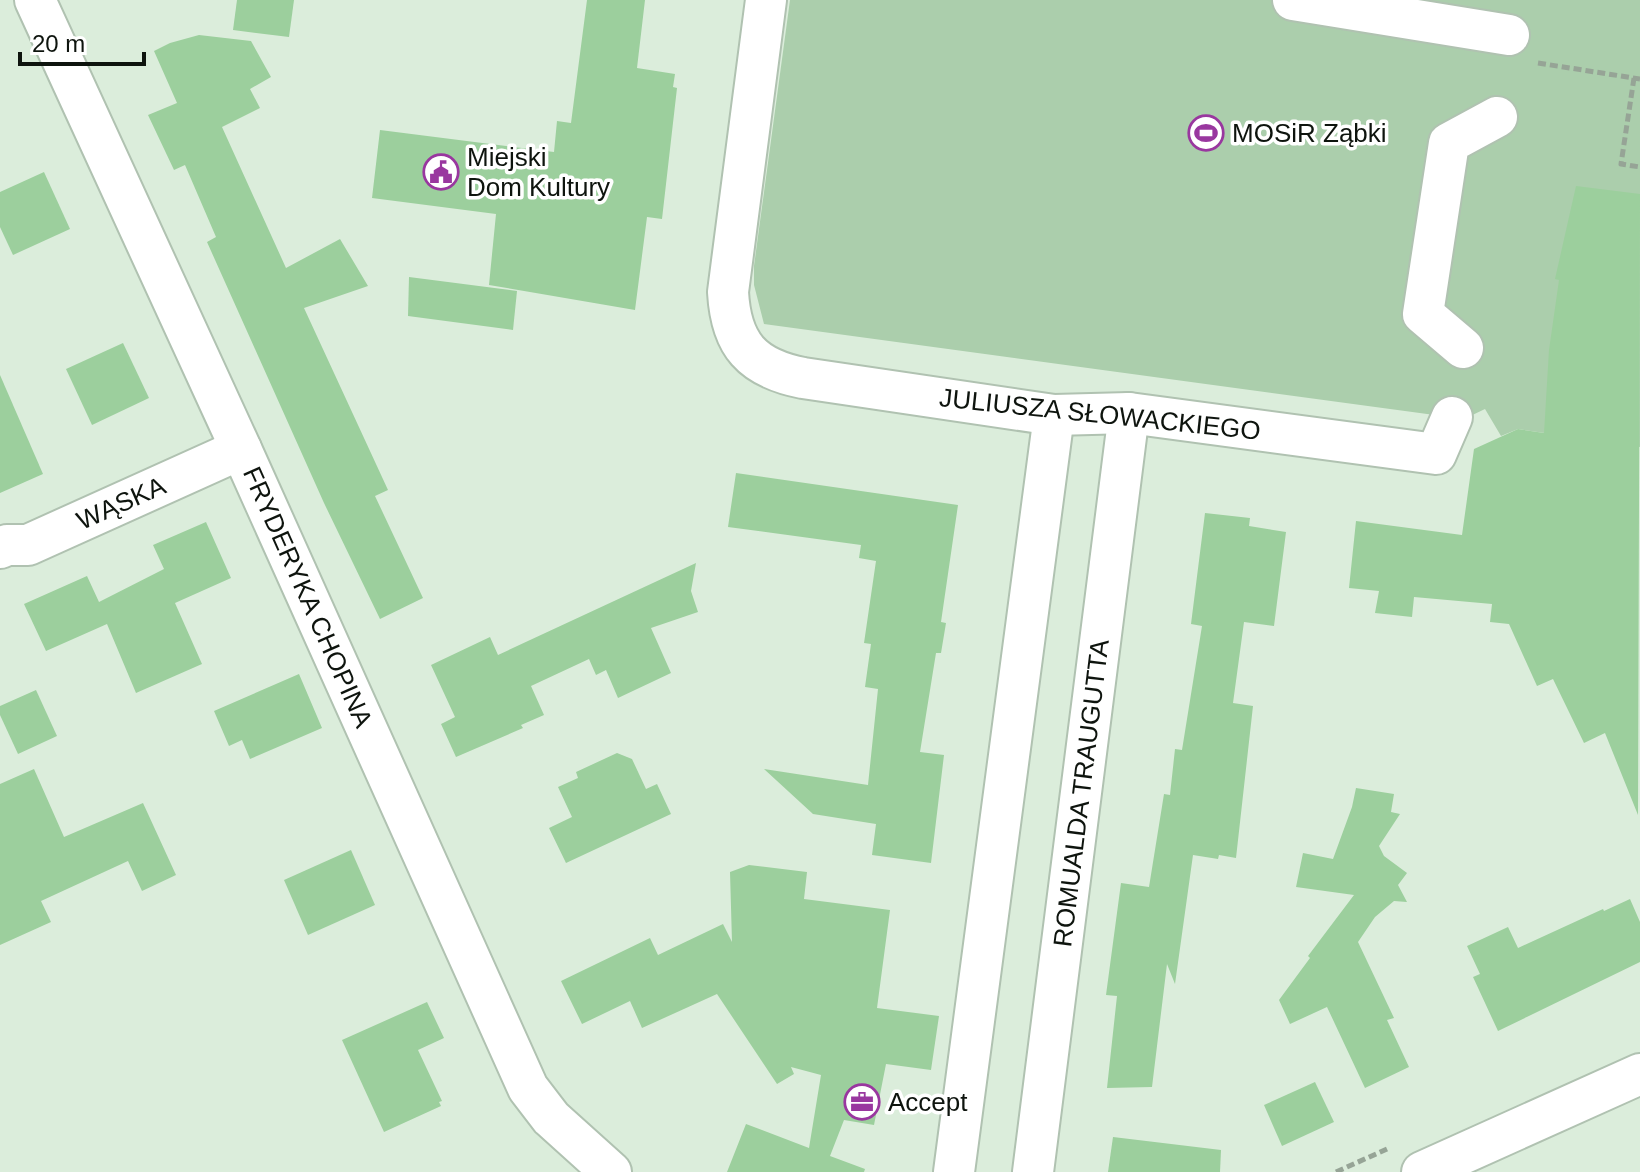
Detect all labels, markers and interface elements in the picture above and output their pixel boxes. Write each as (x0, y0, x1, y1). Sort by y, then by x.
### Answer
scale bar (20, 16, 144, 66)
text: 20 m (32, 30, 85, 57)
sports icon: MOSiR Ząbki (1187, 114, 1225, 152)
place label: MOSiR Ząbki (1232, 118, 1387, 148)
place label: Miejski Dom Kultury (467, 142, 610, 202)
public building icon: Miejski Dom Kultury (422, 153, 460, 191)
street label: JULIUSZA SŁOWACKIEGO (938, 382, 1262, 446)
street label: FRYDERYKA CHOPINA (237, 462, 379, 733)
street label: WĄSKA (72, 470, 171, 536)
street label: ROMUALDA TRAUGUTTA (1047, 637, 1115, 948)
office icon: Accept (843, 1083, 881, 1121)
place label: Accept (888, 1087, 968, 1117)

